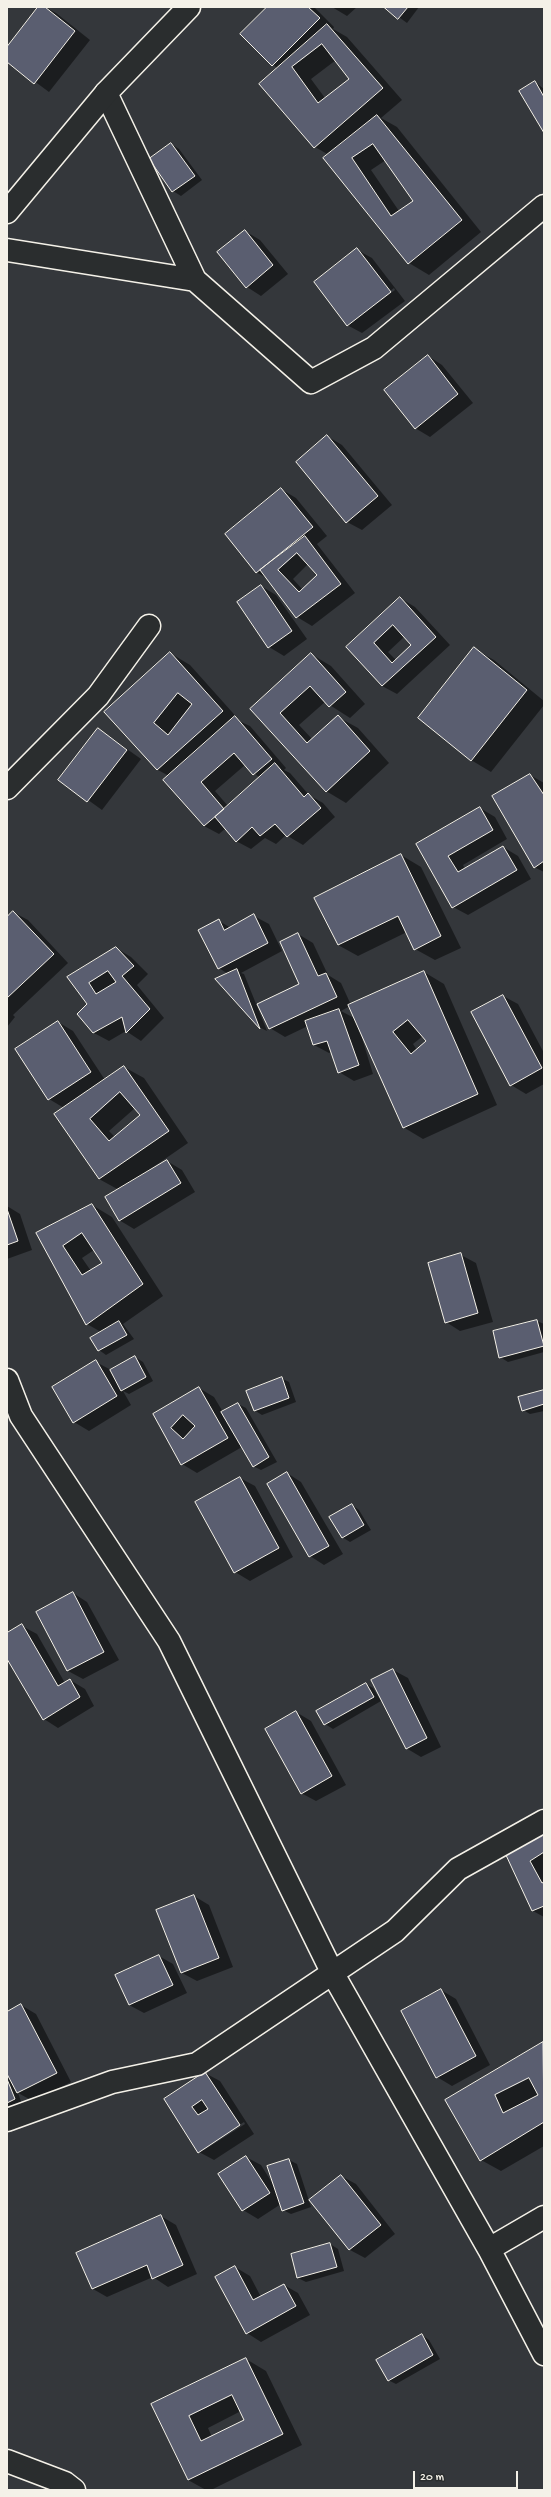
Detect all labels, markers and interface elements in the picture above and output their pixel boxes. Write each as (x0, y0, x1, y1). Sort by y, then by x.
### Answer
scale bar (415, 2463, 520, 2489)
text: 20 m (420, 2471, 444, 2485)

